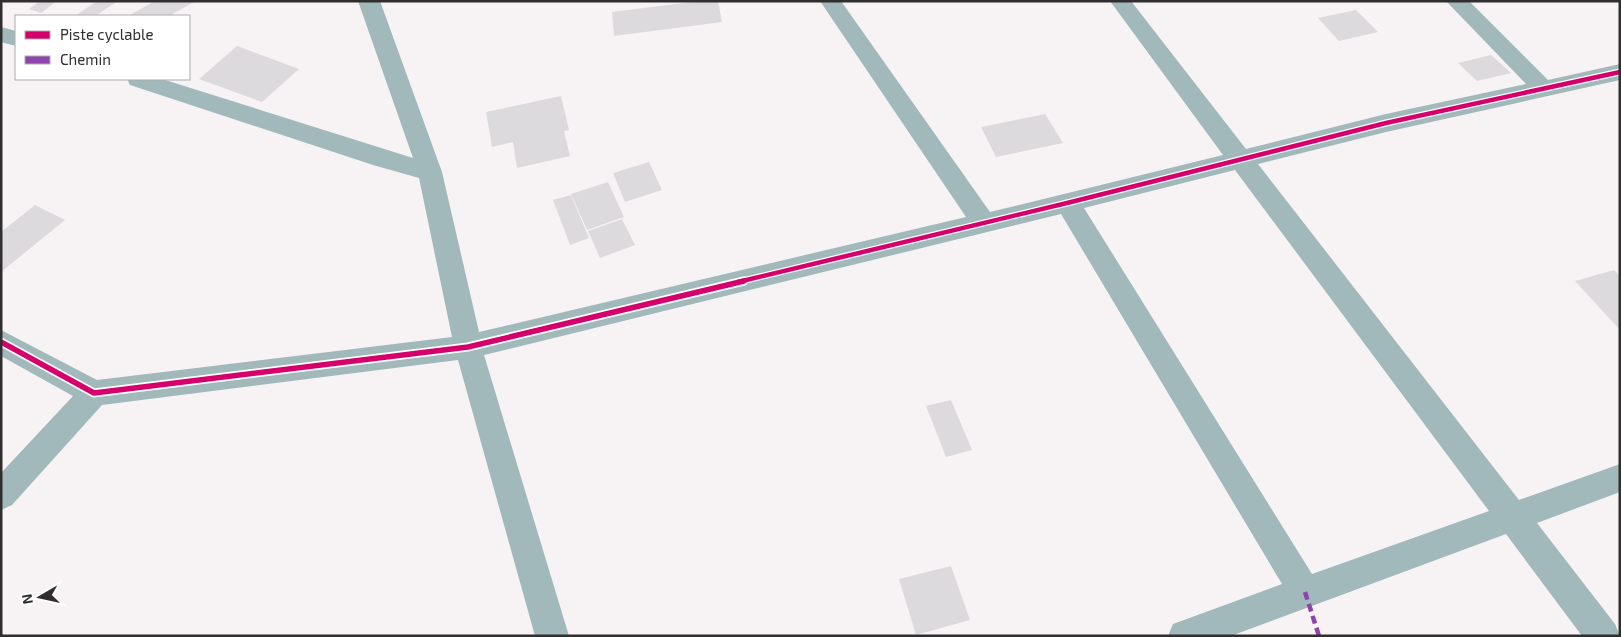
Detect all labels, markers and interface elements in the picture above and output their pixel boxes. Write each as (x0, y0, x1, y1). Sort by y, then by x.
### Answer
legend (15, 15, 190, 80)
text: Piste cyclable (60, 25, 154, 43)
text: Chemin (60, 50, 111, 68)
north arrow (15, 572, 65, 622)
text: N (17, 593, 36, 605)

